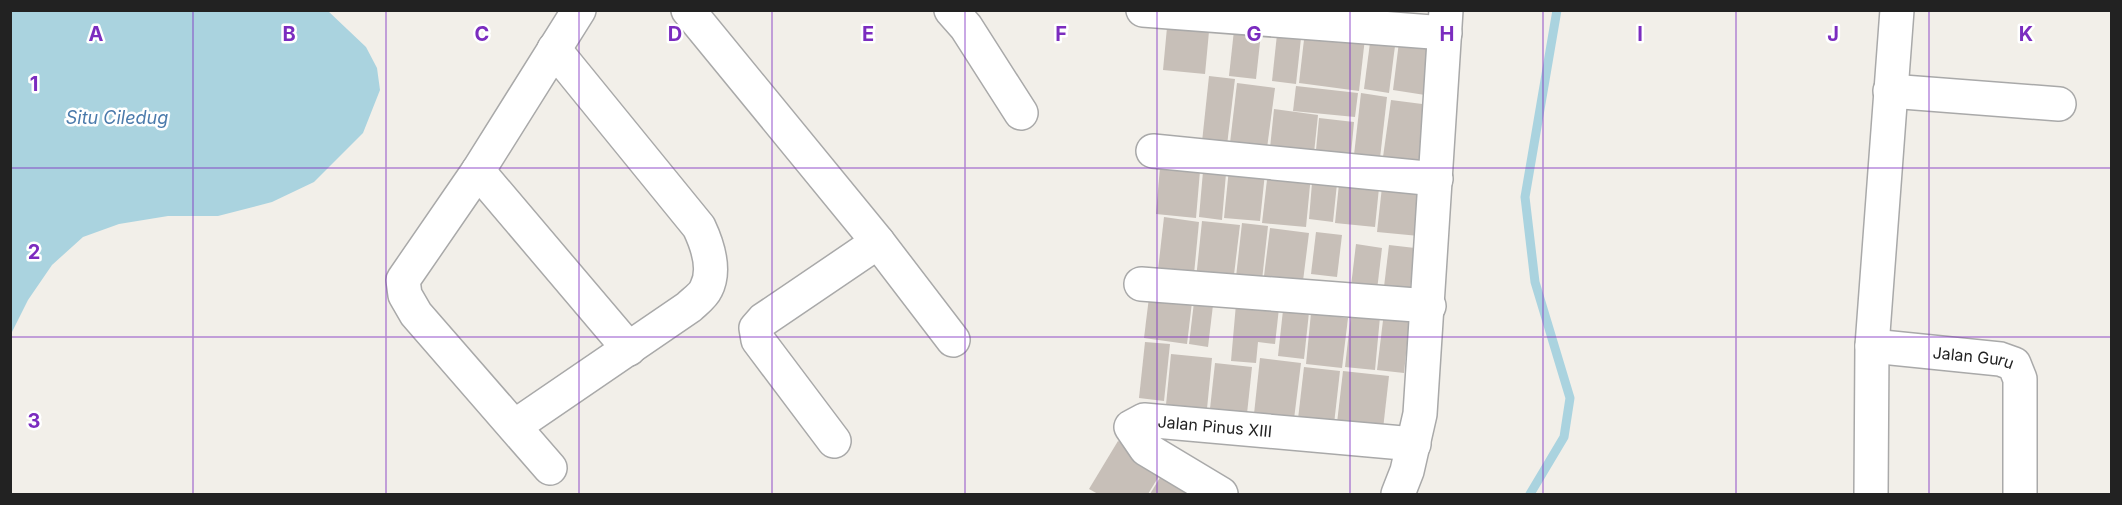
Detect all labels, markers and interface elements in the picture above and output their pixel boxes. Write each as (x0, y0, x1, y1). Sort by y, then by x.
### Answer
text: A (89, 22, 104, 46)
text: B (282, 22, 296, 46)
text: C (475, 22, 489, 46)
text: D (668, 22, 682, 46)
text: E (862, 22, 874, 46)
text: F (1055, 22, 1067, 46)
text: G (1246, 22, 1262, 46)
text: H (1440, 22, 1454, 46)
text: I (1637, 22, 1643, 46)
text: J (1827, 22, 1839, 46)
text: K (2019, 22, 2033, 46)
text: 1 (30, 72, 38, 96)
water label: Situ Ciledug (66, 107, 168, 128)
text: 2 (28, 240, 40, 264)
street label: Jalan Guru (1932, 342, 2017, 373)
text: 3 (28, 409, 40, 433)
street label: Jalan Pinus XIII (1157, 411, 1273, 441)

